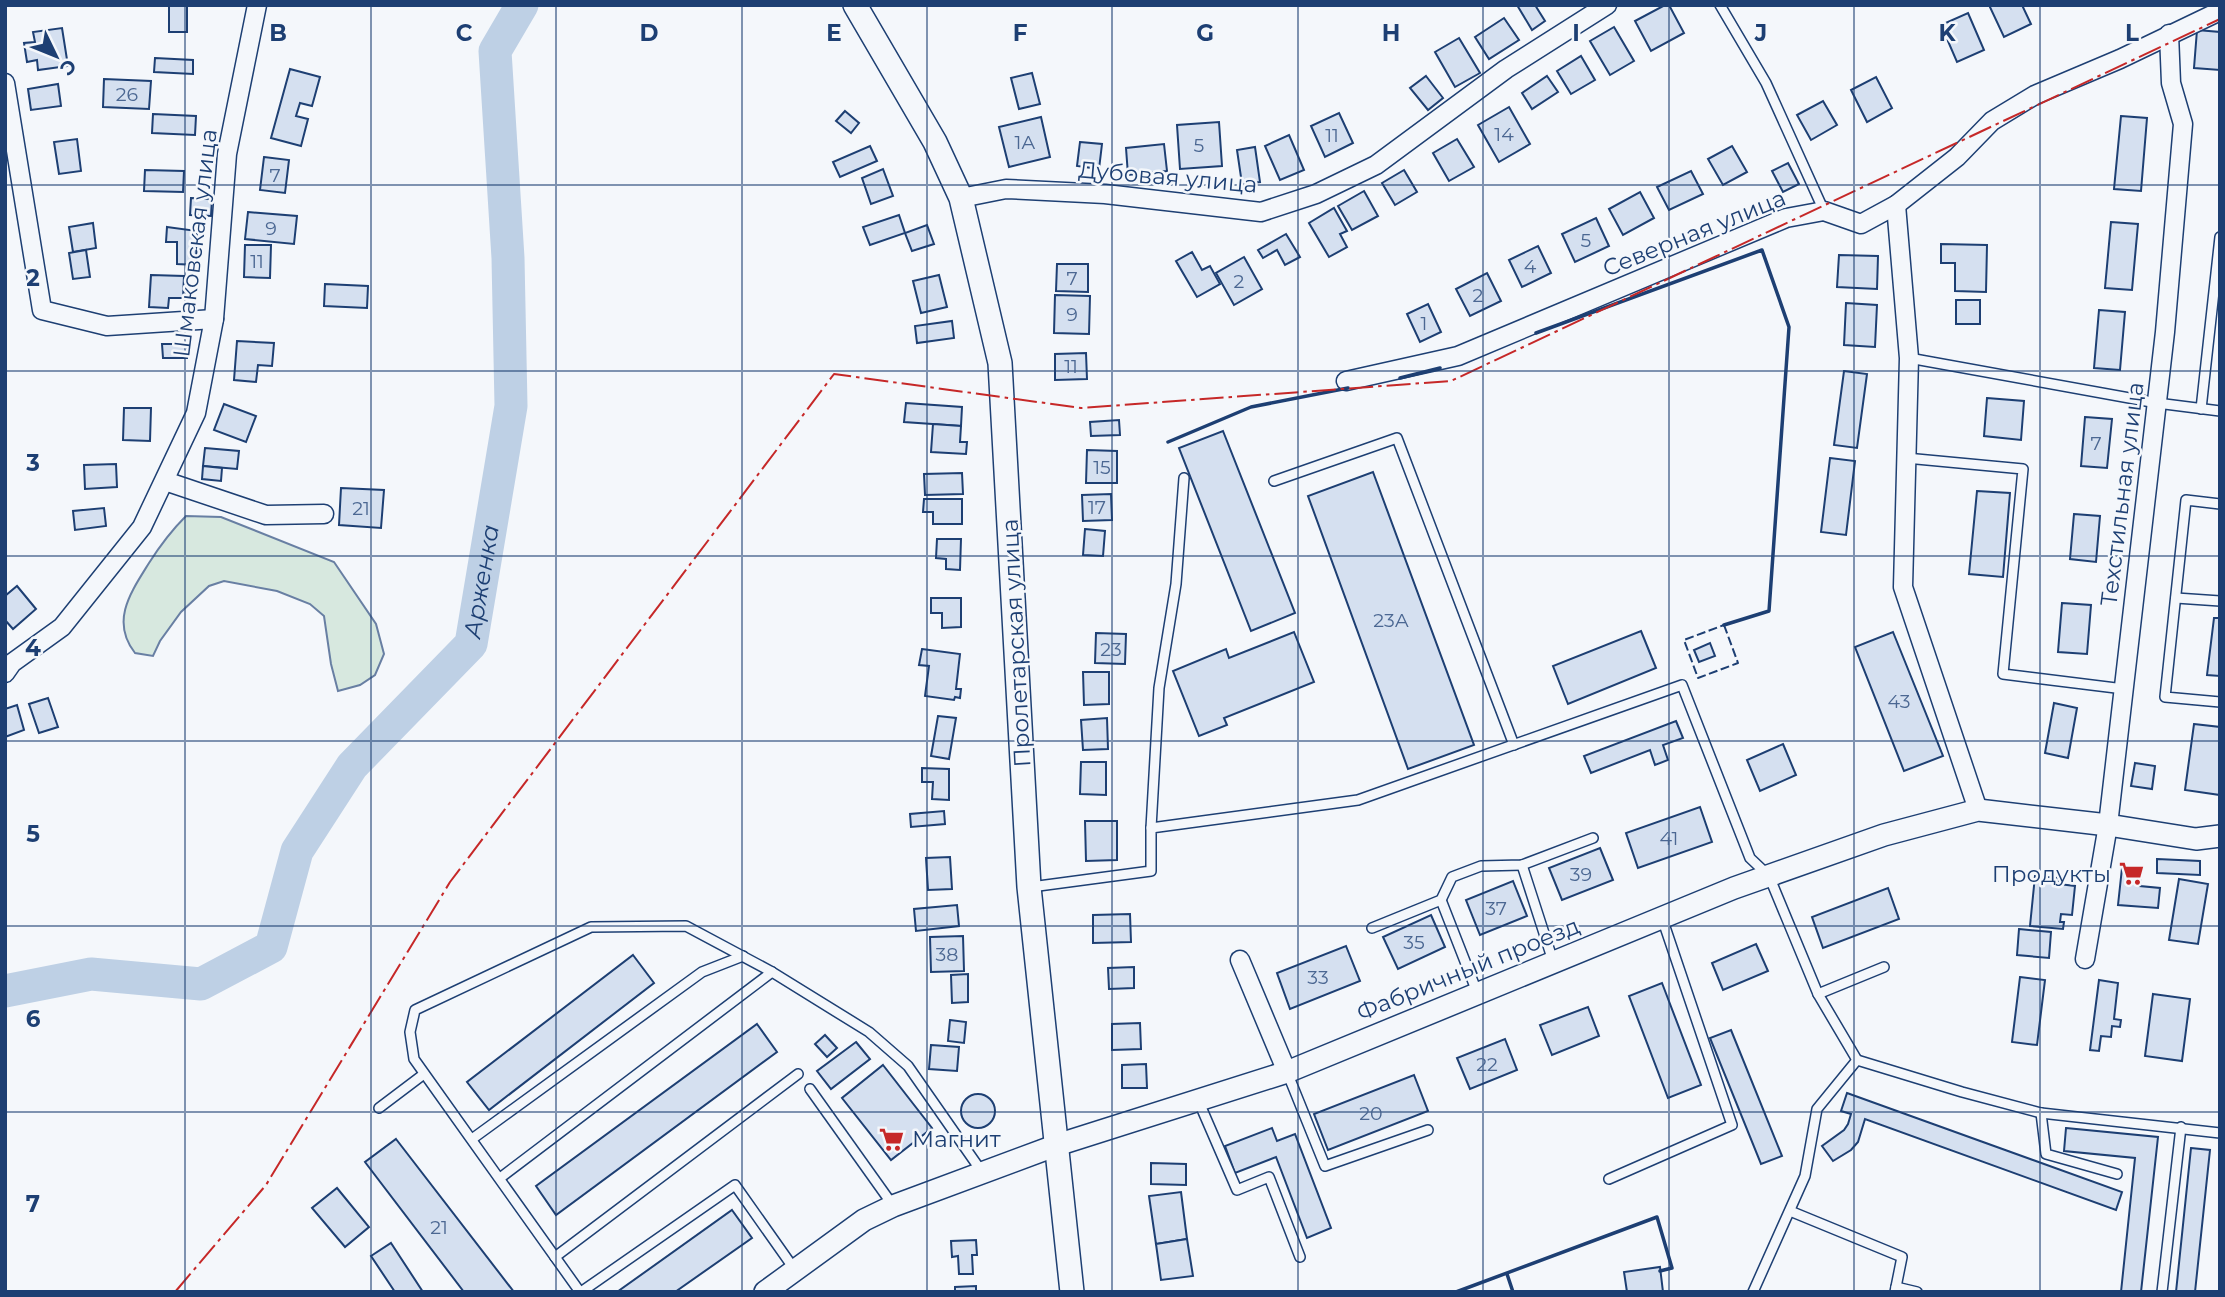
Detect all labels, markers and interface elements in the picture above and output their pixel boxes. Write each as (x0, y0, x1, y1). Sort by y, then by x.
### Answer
text: B (269, 19, 287, 47)
text: C (456, 19, 473, 47)
text: D (640, 19, 659, 47)
text: E (826, 19, 842, 47)
text: F (1013, 19, 1028, 47)
text: G (1196, 19, 1214, 47)
text: H (1382, 19, 1400, 47)
text: I (1572, 19, 1580, 47)
text: J (1754, 19, 1767, 47)
text: K (1938, 19, 1956, 47)
text: L (2125, 19, 2139, 47)
north arrow (21, 21, 91, 91)
text: С (55, 54, 81, 80)
house number: 26 (116, 83, 138, 106)
house number: 14 (1494, 123, 1514, 146)
house number: 11 (1325, 124, 1339, 147)
street label: Шмаковская улица (167, 127, 223, 359)
house number: 1А (1015, 131, 1036, 154)
house number: 5 (1194, 134, 1205, 157)
street label: Дубовая улица (1078, 155, 1258, 199)
house number: 7 (269, 164, 281, 187)
street label: Северная улица (1598, 184, 1790, 282)
house number: 9 (265, 217, 277, 240)
house number: 5 (1581, 229, 1592, 252)
house number: 11 (250, 250, 264, 273)
house number: 4 (1524, 255, 1537, 278)
text: 2 (26, 264, 40, 292)
house number: 7 (1066, 267, 1078, 290)
house number: 2 (1234, 270, 1245, 293)
house number: 2 (1473, 284, 1484, 307)
house number: 9 (1066, 303, 1078, 326)
house number: 1 (1421, 312, 1427, 335)
house number: 11 (1064, 355, 1078, 378)
street label: Техстильная улица (2094, 380, 2150, 608)
house number: 7 (2090, 432, 2102, 455)
text: 3 (25, 449, 40, 477)
house number: 15 (1093, 456, 1111, 479)
house number: 17 (1088, 496, 1106, 519)
house number: 21 (352, 497, 370, 520)
street label: Пролетарская улица (996, 518, 1036, 768)
water label: Арженка (457, 522, 505, 641)
house number: 23А (1373, 609, 1409, 632)
text: 4 (25, 634, 41, 662)
house number: 23 (1100, 638, 1122, 661)
house number: 43 (1888, 690, 1911, 713)
text: 5 (26, 820, 40, 848)
house number: 41 (1660, 827, 1678, 850)
place label: Продукты (1992, 860, 2111, 888)
supermarket icon: Продукты (2117, 860, 2145, 888)
house number: 39 (1570, 863, 1592, 886)
house number: 37 (1485, 897, 1507, 920)
street label: Фабричный проезд (1352, 911, 1584, 1027)
house number: 35 (1403, 931, 1425, 954)
house number: 38 (936, 943, 958, 966)
house number: 33 (1307, 966, 1329, 989)
text: 6 (26, 1005, 41, 1033)
house number: 22 (1476, 1053, 1498, 1076)
house number: 20 (1359, 1102, 1383, 1125)
supermarket icon: Магнит (878, 1125, 906, 1153)
place label: Магнит (912, 1125, 1001, 1153)
text: 7 (26, 1190, 40, 1218)
house number: 21 (430, 1216, 448, 1239)

